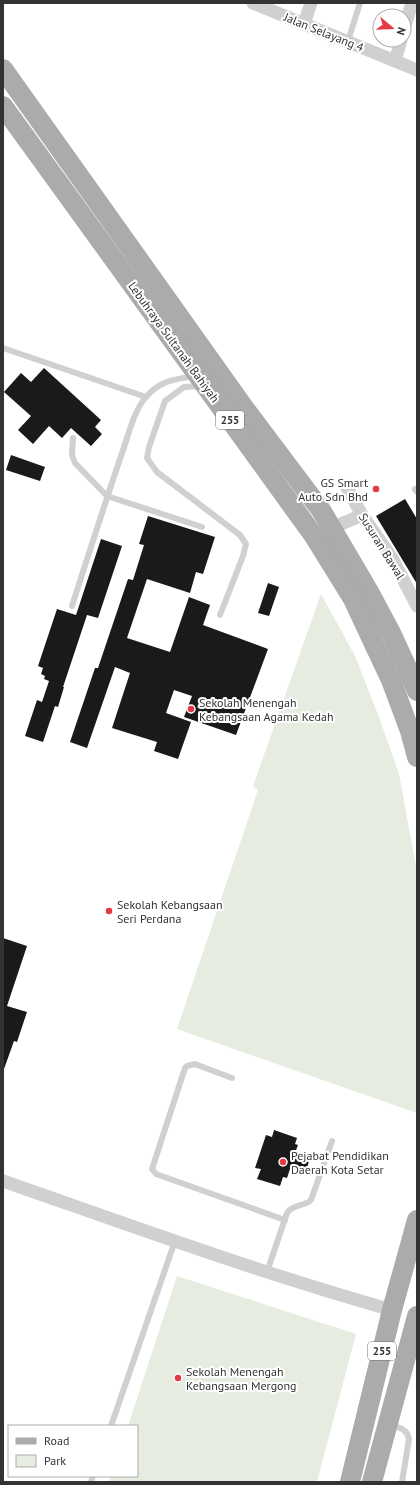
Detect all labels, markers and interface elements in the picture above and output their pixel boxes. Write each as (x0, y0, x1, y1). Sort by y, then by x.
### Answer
north arrow (372, 8, 412, 48)
street label: Jalan Selayang 4 (281, 9, 367, 55)
text: N (394, 26, 409, 37)
street label: Lebuhraya Sultanah Bahiyah (125, 279, 223, 405)
road number: 255 (216, 411, 244, 429)
place label: GS Smart Auto Sdn Bhd (298, 475, 368, 504)
marker: GS Smart Auto Sdn Bhd (371, 484, 381, 494)
street label: Susuran Bawal (356, 510, 409, 582)
place label: Sekolah Menengah Kebangsaan Agama Kedah (199, 695, 334, 724)
marker: Sekolah Menengah Kebangsaan Agama Kedah (186, 704, 196, 714)
place label: Sekolah Kebangsaan Seri Perdana (117, 897, 223, 926)
marker: Sekolah Kebangsaan Seri Perdana (104, 906, 114, 916)
place label: Pejabat Pendidikan Daerah Kota Setar (291, 1148, 389, 1177)
marker: Pejabat Pendidikan Daerah Kota Setar (278, 1157, 288, 1167)
road number: 255 (368, 1342, 396, 1360)
place label: Sekolah Menengah Kebangsaan Mergong (186, 1364, 297, 1393)
marker: Sekolah Menengah Kebangsaan Mergong (173, 1373, 183, 1383)
legend (8, 1425, 138, 1477)
text: Road (44, 1433, 69, 1448)
text: Park (44, 1453, 66, 1468)

